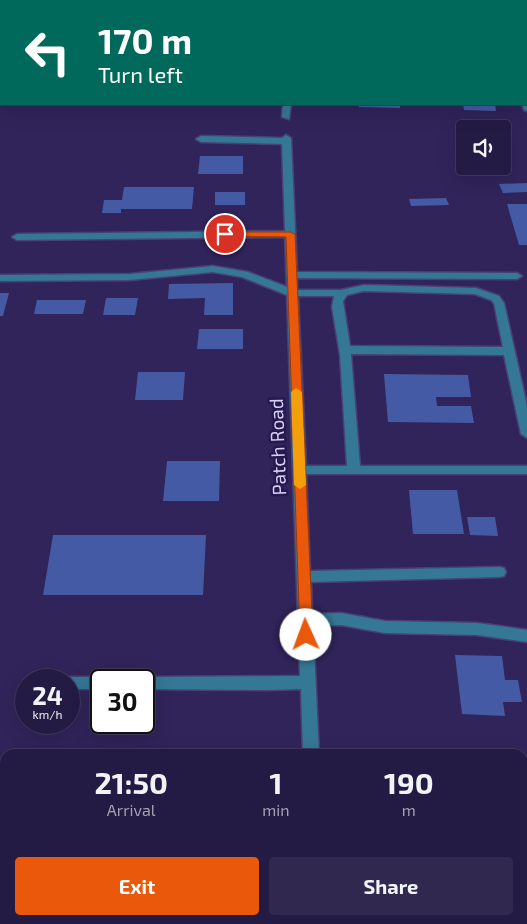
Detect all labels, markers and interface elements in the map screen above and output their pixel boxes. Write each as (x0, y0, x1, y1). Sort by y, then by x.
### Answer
text: 170 m (98, 19, 192, 61)
icon: left (15, 20, 80, 85)
text: Turn left (98, 61, 183, 87)
map controls (456, 120, 511, 175)
button: sound (456, 120, 511, 175)
pin (204, 213, 246, 255)
icon: arrive (211, 220, 239, 248)
street label: Patch Road (264, 398, 290, 496)
position arrow (279, 608, 331, 660)
speed limit sign: 30 (90, 669, 155, 734)
text: 24 (32, 680, 63, 710)
text: km/h (33, 707, 62, 721)
text: 21:50 (94, 764, 168, 800)
text: 1 (270, 764, 282, 800)
text: 190 (384, 764, 434, 800)
text: Arrival (107, 800, 156, 819)
text: min (262, 800, 290, 819)
text: m (402, 800, 416, 819)
button: Exit (15, 857, 259, 915)
button: Share (269, 857, 513, 915)

